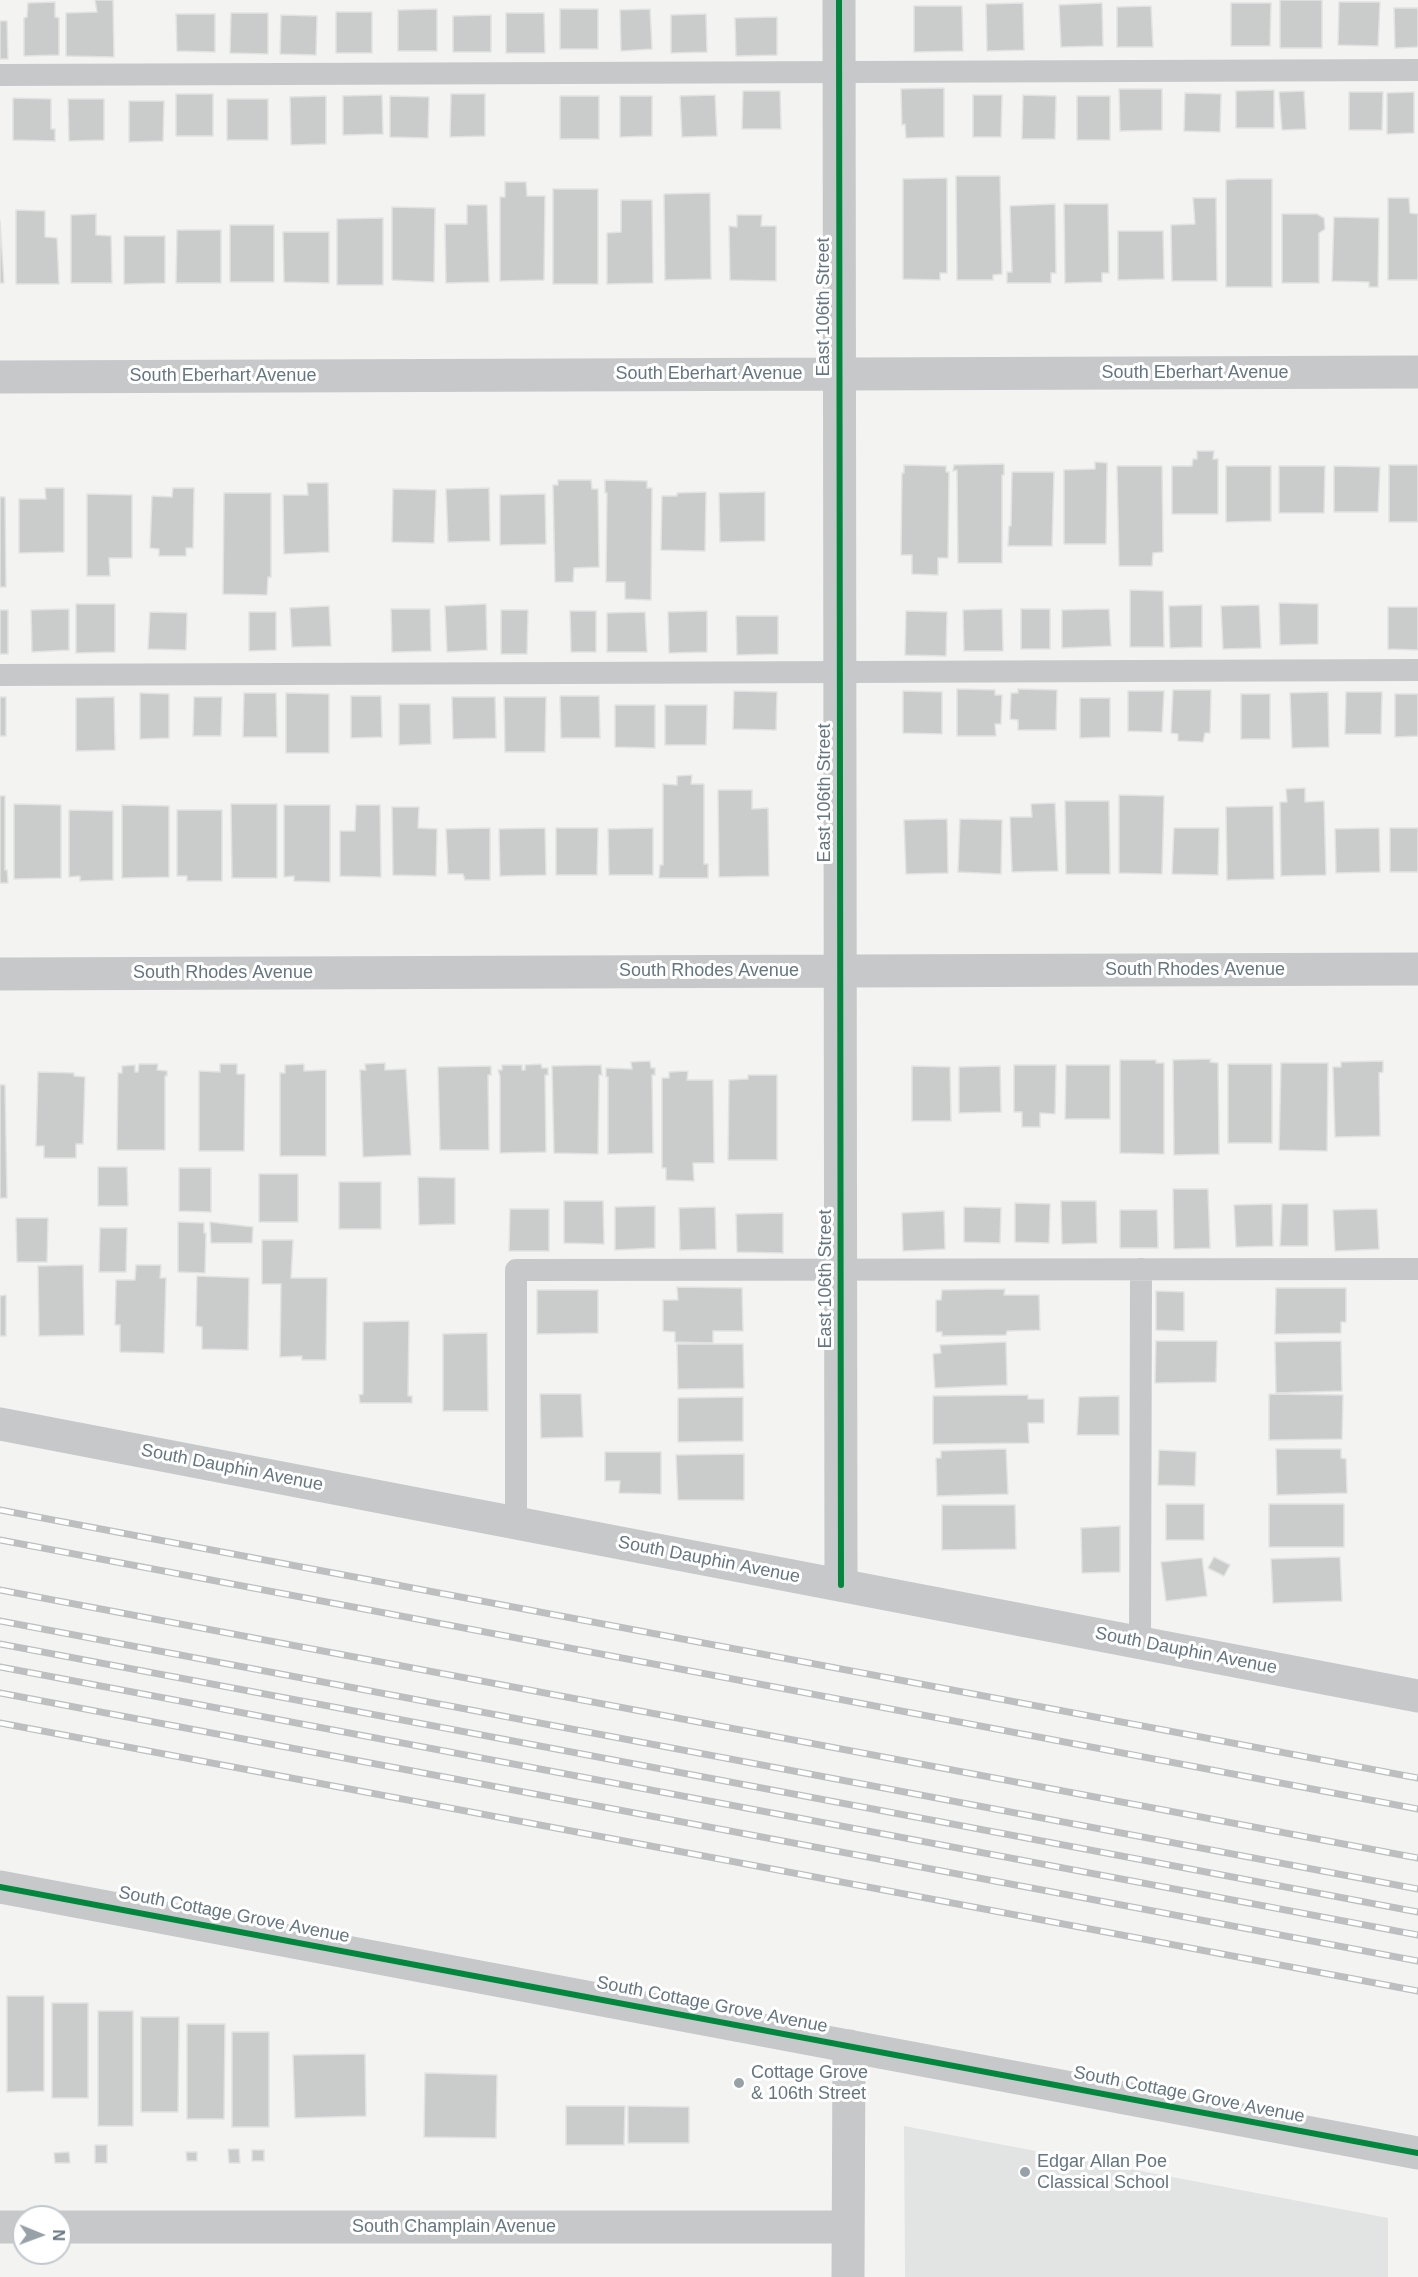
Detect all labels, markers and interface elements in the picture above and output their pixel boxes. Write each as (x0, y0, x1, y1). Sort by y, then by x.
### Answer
street label: East 106th Street (813, 237, 835, 377)
street label: South Eberhart Avenue (1102, 362, 1288, 384)
street label: South Eberhart Avenue (616, 363, 802, 385)
street label: South Eberhart Avenue (130, 365, 316, 387)
street label: East 106th Street (814, 723, 836, 863)
street label: South Rhodes Avenue (1105, 959, 1285, 981)
street label: South Rhodes Avenue (619, 960, 799, 982)
street label: South Rhodes Avenue (133, 962, 313, 984)
street label: East 106th Street (815, 1209, 837, 1349)
street label: South Dauphin Avenue (139, 1440, 325, 1496)
street label: South Dauphin Avenue (616, 1532, 802, 1588)
street label: South Dauphin Avenue (1093, 1623, 1279, 1679)
street label: South Cottage Grove Avenue (117, 1882, 351, 1948)
street label: South Cottage Grove Avenue (595, 1972, 829, 2038)
place label: Cottage Grove & 106th Street (751, 2062, 868, 2104)
street label: South Cottage Grove Avenue (1072, 2062, 1306, 2128)
marker: Cottage Grove & 106th Street (732, 2076, 746, 2090)
place label: Edgar Allan Poe Classical School (1037, 2151, 1169, 2194)
marker: Edgar Allan Poe Classical School (1018, 2165, 1032, 2179)
north arrow (12, 2205, 72, 2265)
street label: South Champlain Avenue (352, 2216, 556, 2238)
text: N (50, 2229, 67, 2241)

